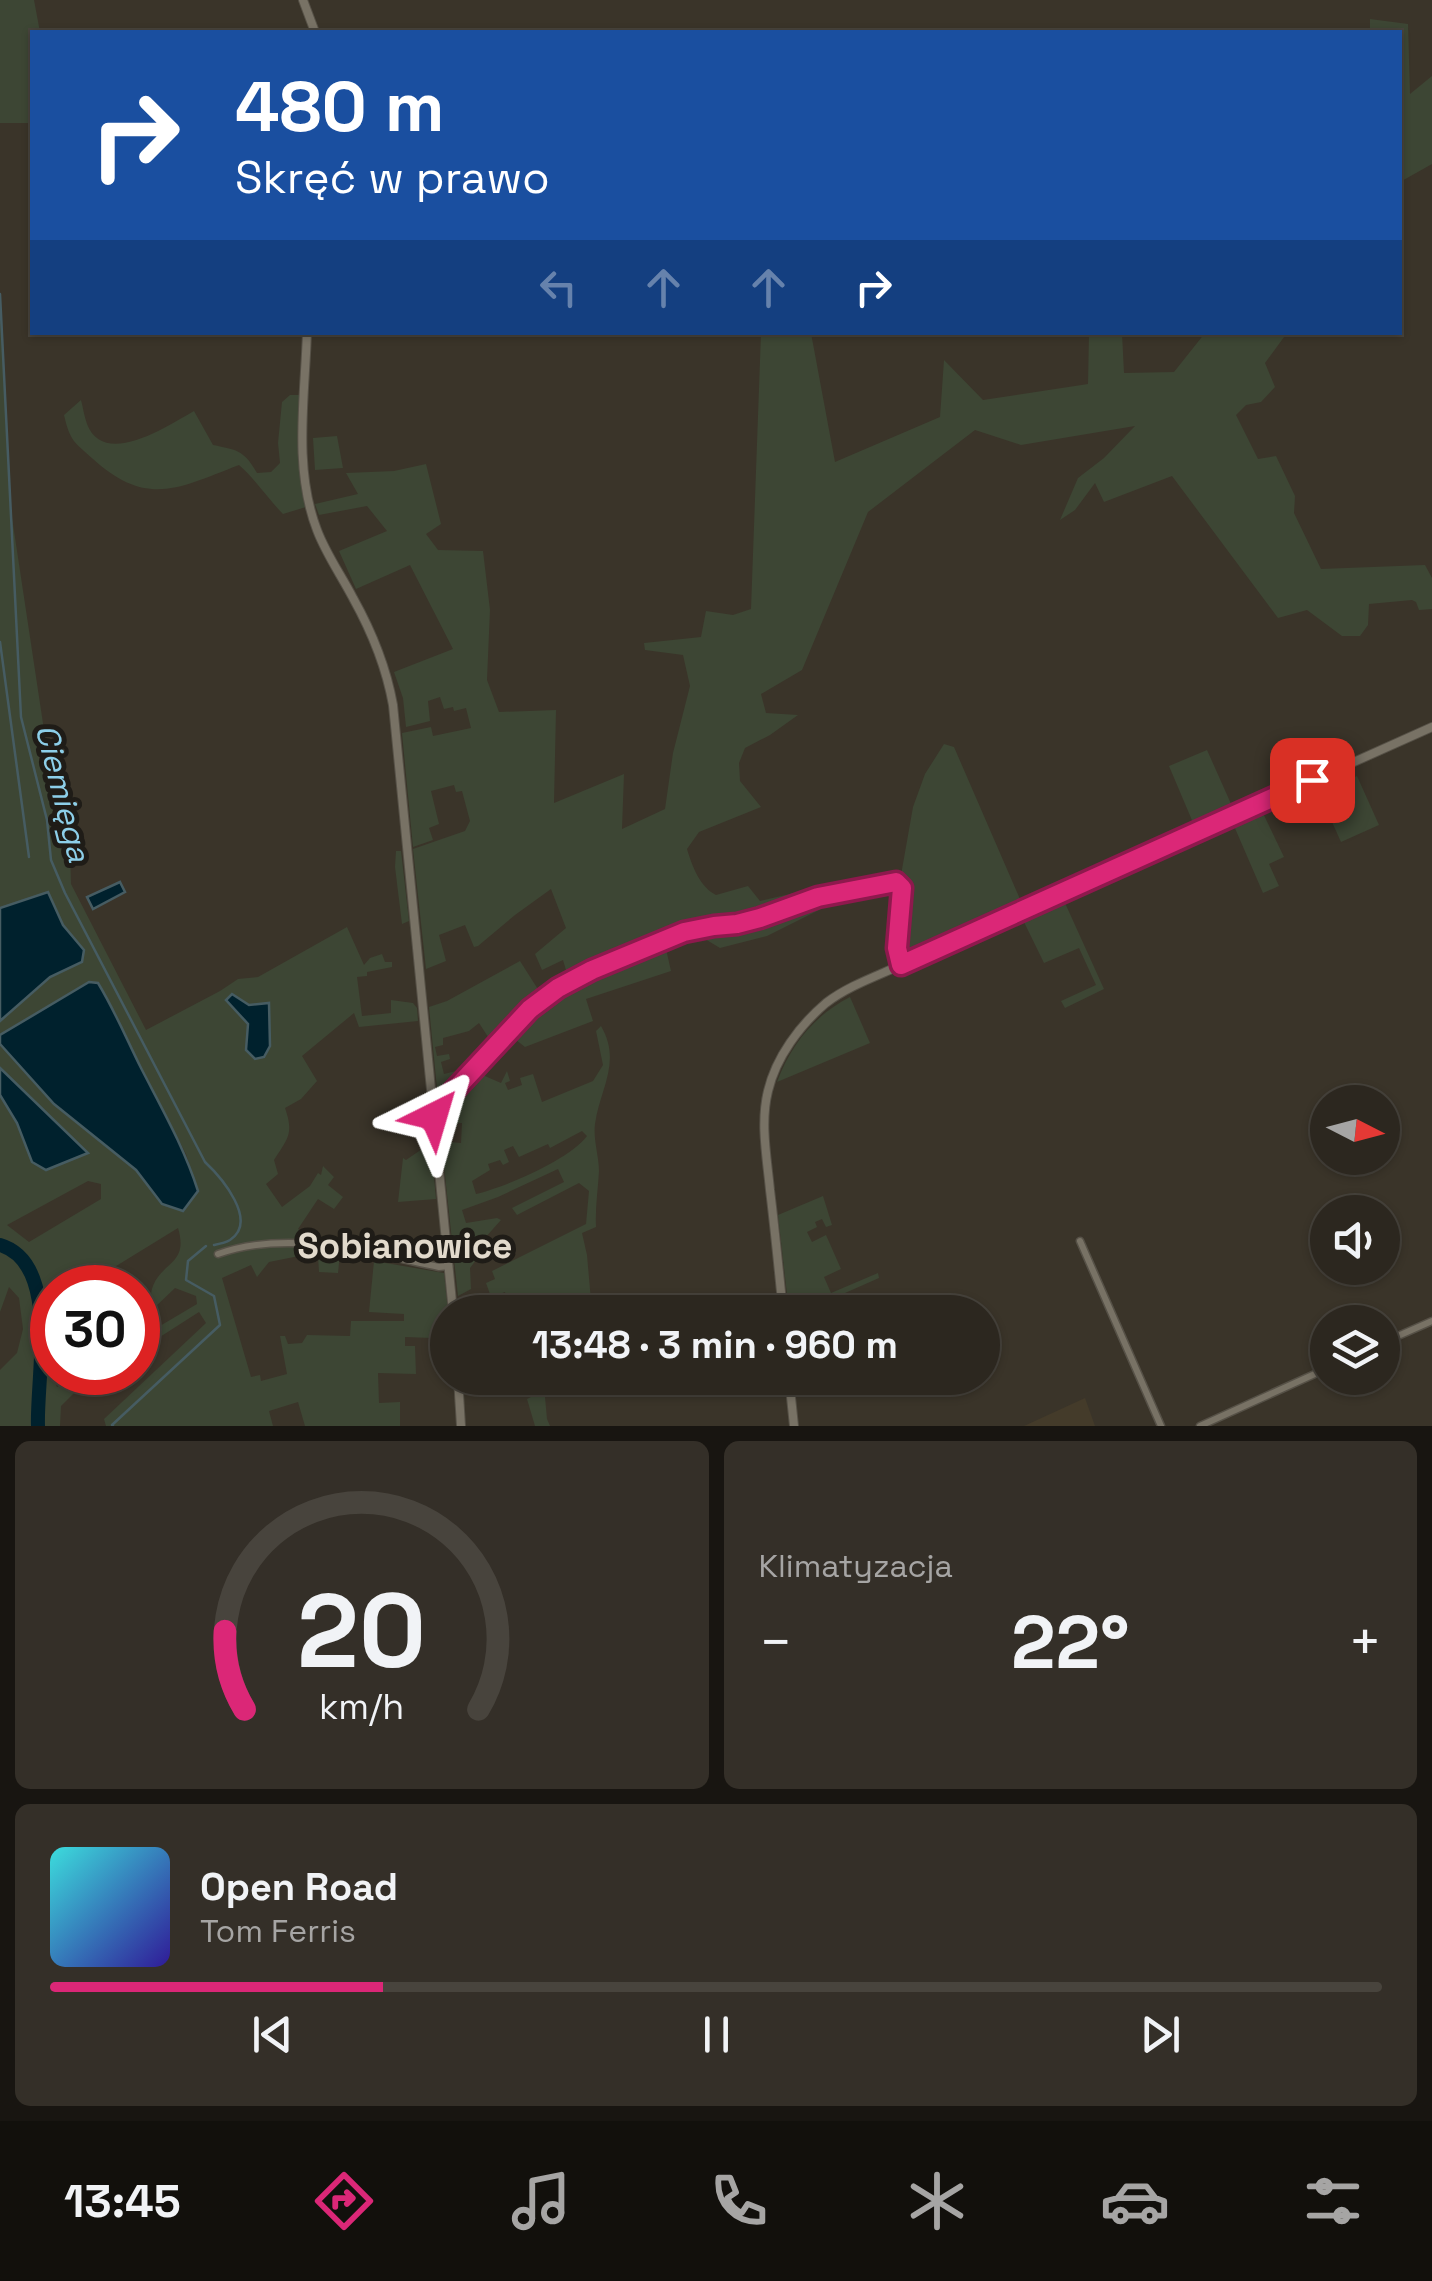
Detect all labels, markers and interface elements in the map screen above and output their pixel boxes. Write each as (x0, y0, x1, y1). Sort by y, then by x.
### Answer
text: 480 m (235, 62, 444, 151)
icon: right (70, 70, 200, 200)
text: Skręć w prawo (235, 149, 550, 206)
icon: left (531, 260, 586, 315)
icon: ahead (636, 260, 691, 315)
icon: ahead (741, 260, 796, 315)
icon: right (846, 260, 901, 315)
water label: Ciemięga (27, 720, 100, 867)
pin (1270, 738, 1355, 823)
icon: arrive (1285, 753, 1340, 808)
position arrow (382, 1064, 486, 1168)
north arrow (1310, 1085, 1400, 1175)
map controls (1310, 1085, 1400, 1395)
button: sound (1310, 1195, 1400, 1285)
district label: Sobianowice (298, 1224, 512, 1268)
speed limit sign: 30 (30, 1265, 160, 1395)
button: layers (1310, 1305, 1400, 1395)
text: 13:48 · 3 min · 960 m (532, 1321, 898, 1369)
text: Klimatyzacja (759, 1546, 953, 1586)
text: 20 (297, 1565, 426, 1697)
text: 22° (1011, 1594, 1130, 1690)
text: − (759, 1607, 793, 1677)
text: + (1348, 1607, 1382, 1677)
text: km/h (319, 1684, 404, 1729)
text: Open Road (200, 1863, 398, 1911)
text: Tom Ferris (200, 1911, 356, 1951)
icon: previous (245, 2007, 300, 2062)
icon: pause (689, 2007, 744, 2062)
icon: next (1133, 2007, 1188, 2062)
icon: directions (309, 2166, 379, 2236)
icon: music (506, 2166, 576, 2236)
icon: phone (704, 2166, 774, 2236)
icon: climate (902, 2166, 972, 2236)
icon: car (1100, 2166, 1170, 2236)
icon: filters (1298, 2166, 1368, 2236)
text: 13:45 (64, 2173, 181, 2230)

